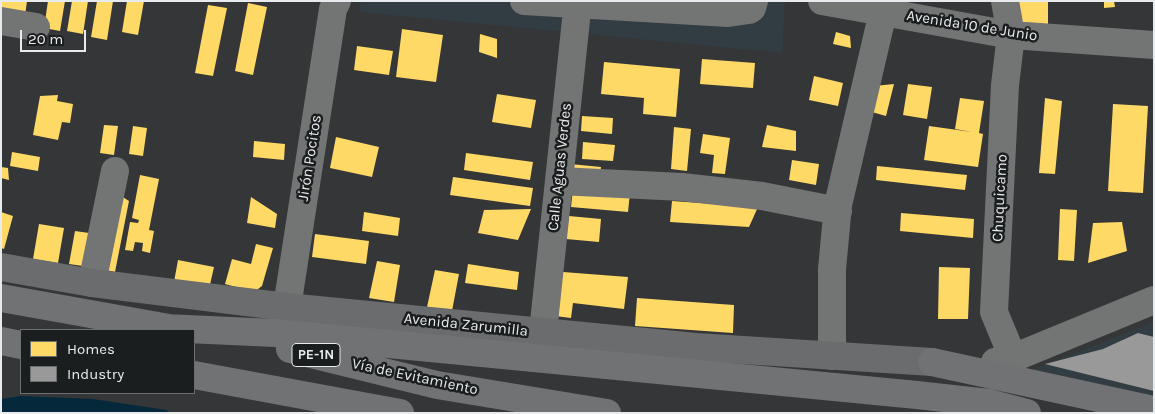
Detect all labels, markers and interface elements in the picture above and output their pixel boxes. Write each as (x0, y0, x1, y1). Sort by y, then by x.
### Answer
street label: Avenida 10 de Junio (905, 7, 1039, 45)
scale bar (22, 20, 89, 52)
text: 20 m (28, 30, 63, 48)
street label: Calle Aguas Verdes (544, 102, 576, 232)
street label: Jirón Pocitos (294, 114, 326, 202)
street label: Chuquicamo (989, 154, 1011, 242)
street label: Avenida Zarumilla (403, 310, 529, 340)
legend (20, 329, 195, 394)
text: Homes (67, 340, 115, 358)
road number: PE-1N (292, 344, 340, 366)
street label: Vía de Evitamiento (350, 355, 480, 399)
text: Industry (67, 365, 124, 383)

